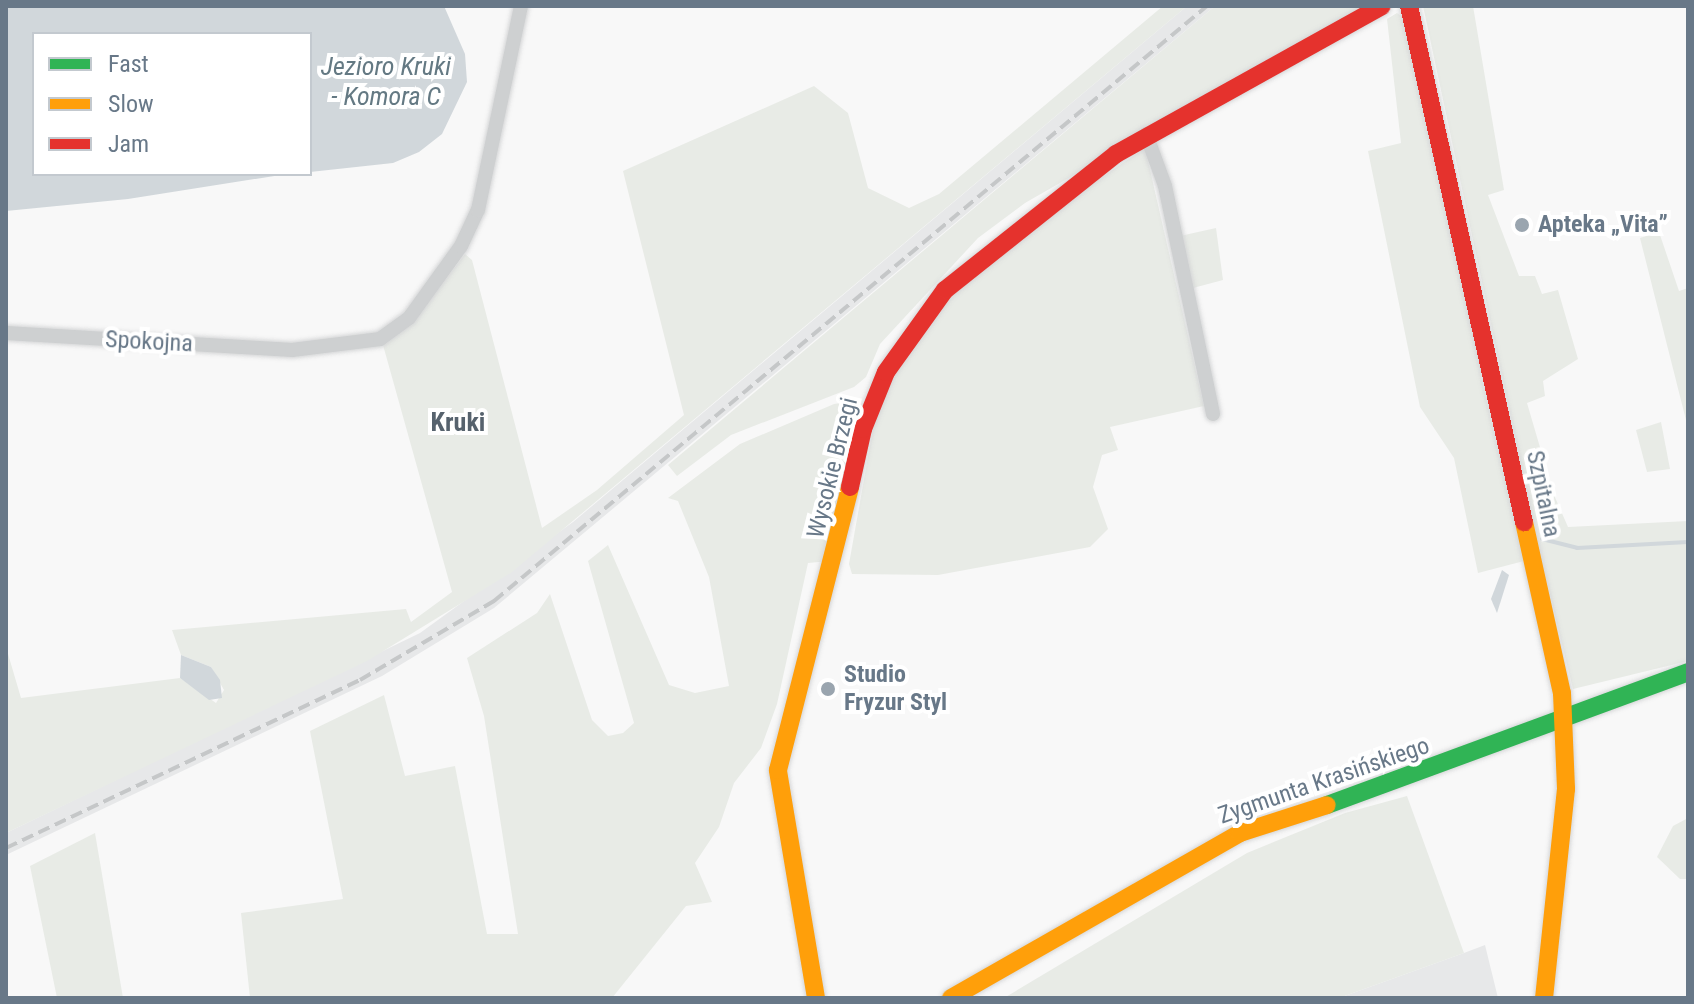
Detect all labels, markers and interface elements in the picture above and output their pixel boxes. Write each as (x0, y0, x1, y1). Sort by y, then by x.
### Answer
legend (32, 32, 312, 176)
text: Fast (108, 50, 149, 78)
water label: Jezioro Kruki - Komora C (321, 51, 451, 112)
text: Slow (108, 90, 154, 118)
text: Jam (108, 130, 149, 158)
place label: Apteka „Vita” (1538, 211, 1668, 239)
marker: Apteka „Vita” (1513, 216, 1531, 234)
street label: Spokojna (104, 325, 194, 359)
street label: Wysokie Brzegi (802, 395, 864, 541)
district label: Kruki (431, 407, 485, 439)
street label: Szpitalna (1520, 448, 1566, 540)
place label: Studio Fryzur Styl (844, 661, 947, 717)
marker: Studio Fryzur Styl (819, 680, 837, 698)
street label: Zygmunta Krasińskiego (1215, 731, 1433, 831)

